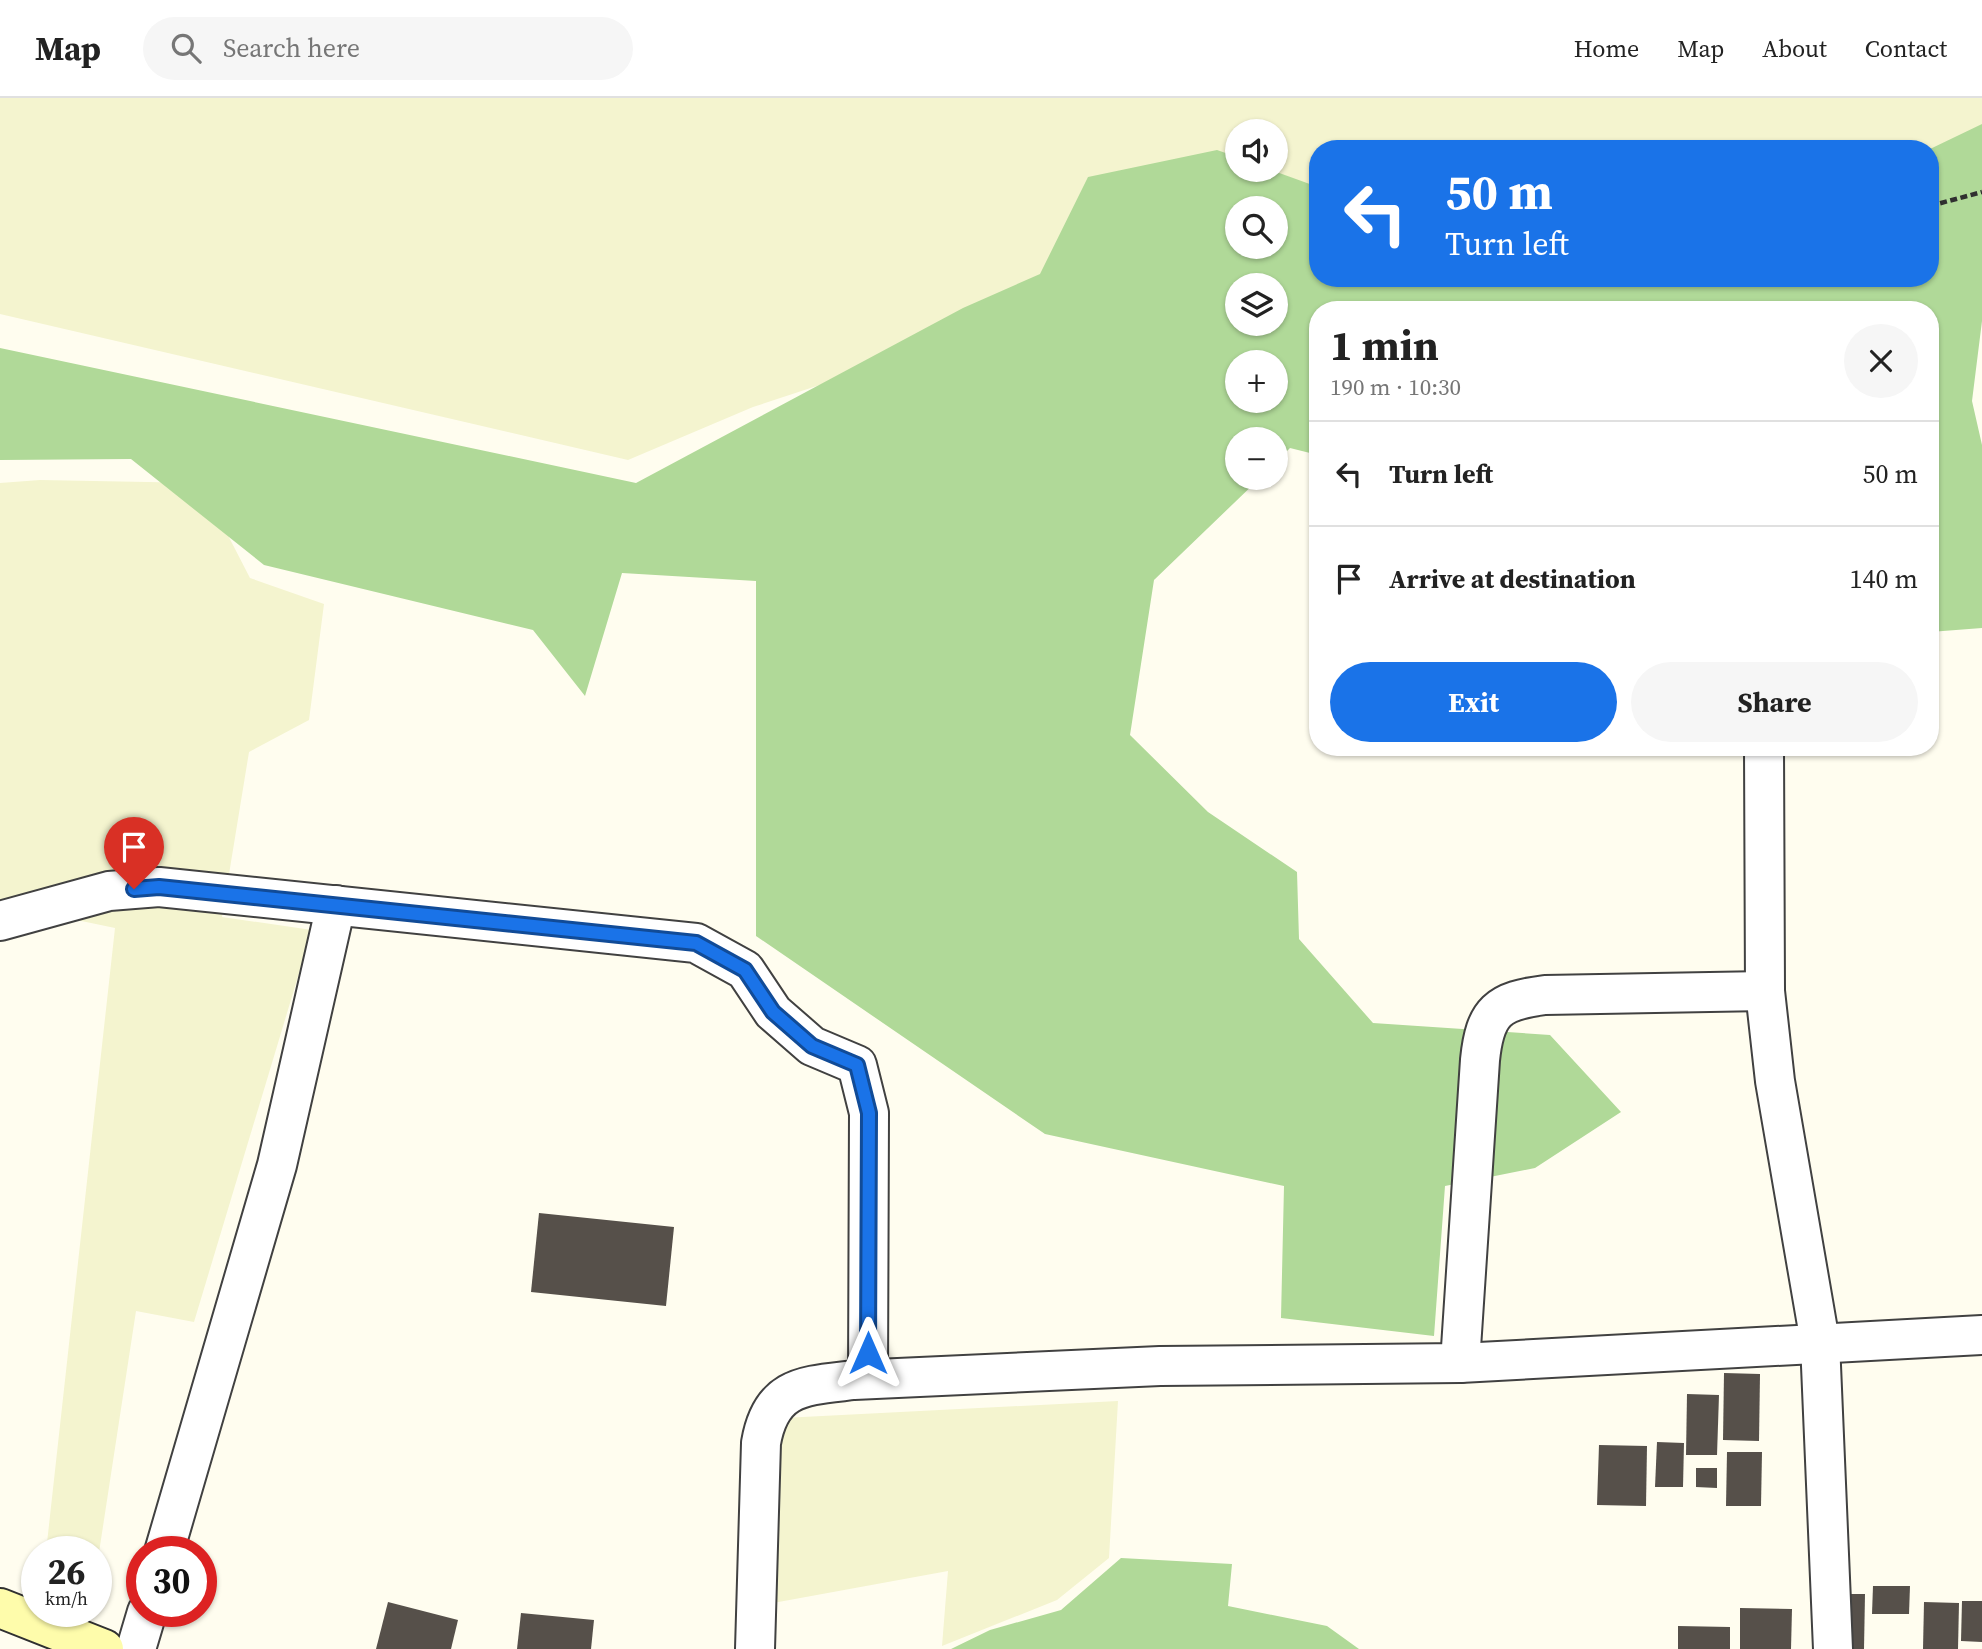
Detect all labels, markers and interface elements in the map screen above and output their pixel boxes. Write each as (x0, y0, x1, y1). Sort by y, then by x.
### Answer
search box (143, 17, 633, 80)
text: Map (35, 26, 101, 71)
icon: search (167, 29, 205, 67)
text: Search here (223, 30, 360, 66)
text: Home (1574, 32, 1639, 65)
text: Map (1677, 32, 1724, 65)
text: About (1762, 32, 1827, 65)
text: Contact (1865, 32, 1947, 65)
map controls (1225, 119, 1288, 490)
button: sound (1225, 119, 1288, 182)
text: 50 m (1445, 158, 1553, 225)
icon: left (1330, 168, 1421, 259)
button: search (1225, 196, 1288, 259)
text: Turn left (1445, 222, 1569, 266)
button: layers (1225, 273, 1288, 336)
text: 1 min (1330, 316, 1439, 374)
button: close (1844, 324, 1918, 398)
button: + (1225, 350, 1288, 413)
text: 190 m · 10:30 (1330, 371, 1461, 403)
button: − (1225, 427, 1288, 490)
icon: left (1330, 455, 1368, 493)
text: Turn left (1389, 456, 1493, 492)
text: 50 m (1863, 456, 1918, 492)
icon: arrive (1330, 560, 1368, 598)
text: Arrive at destination (1389, 561, 1636, 597)
text: 140 m (1850, 561, 1918, 597)
button: Exit (1330, 662, 1617, 742)
button: Share (1631, 662, 1918, 742)
pin (104, 817, 164, 889)
icon: arrive (115, 828, 153, 866)
position arrow (831, 1316, 905, 1390)
speed limit sign: 30 (126, 1536, 217, 1627)
text: 26 (48, 1548, 85, 1596)
text: km/h (45, 1586, 88, 1611)

